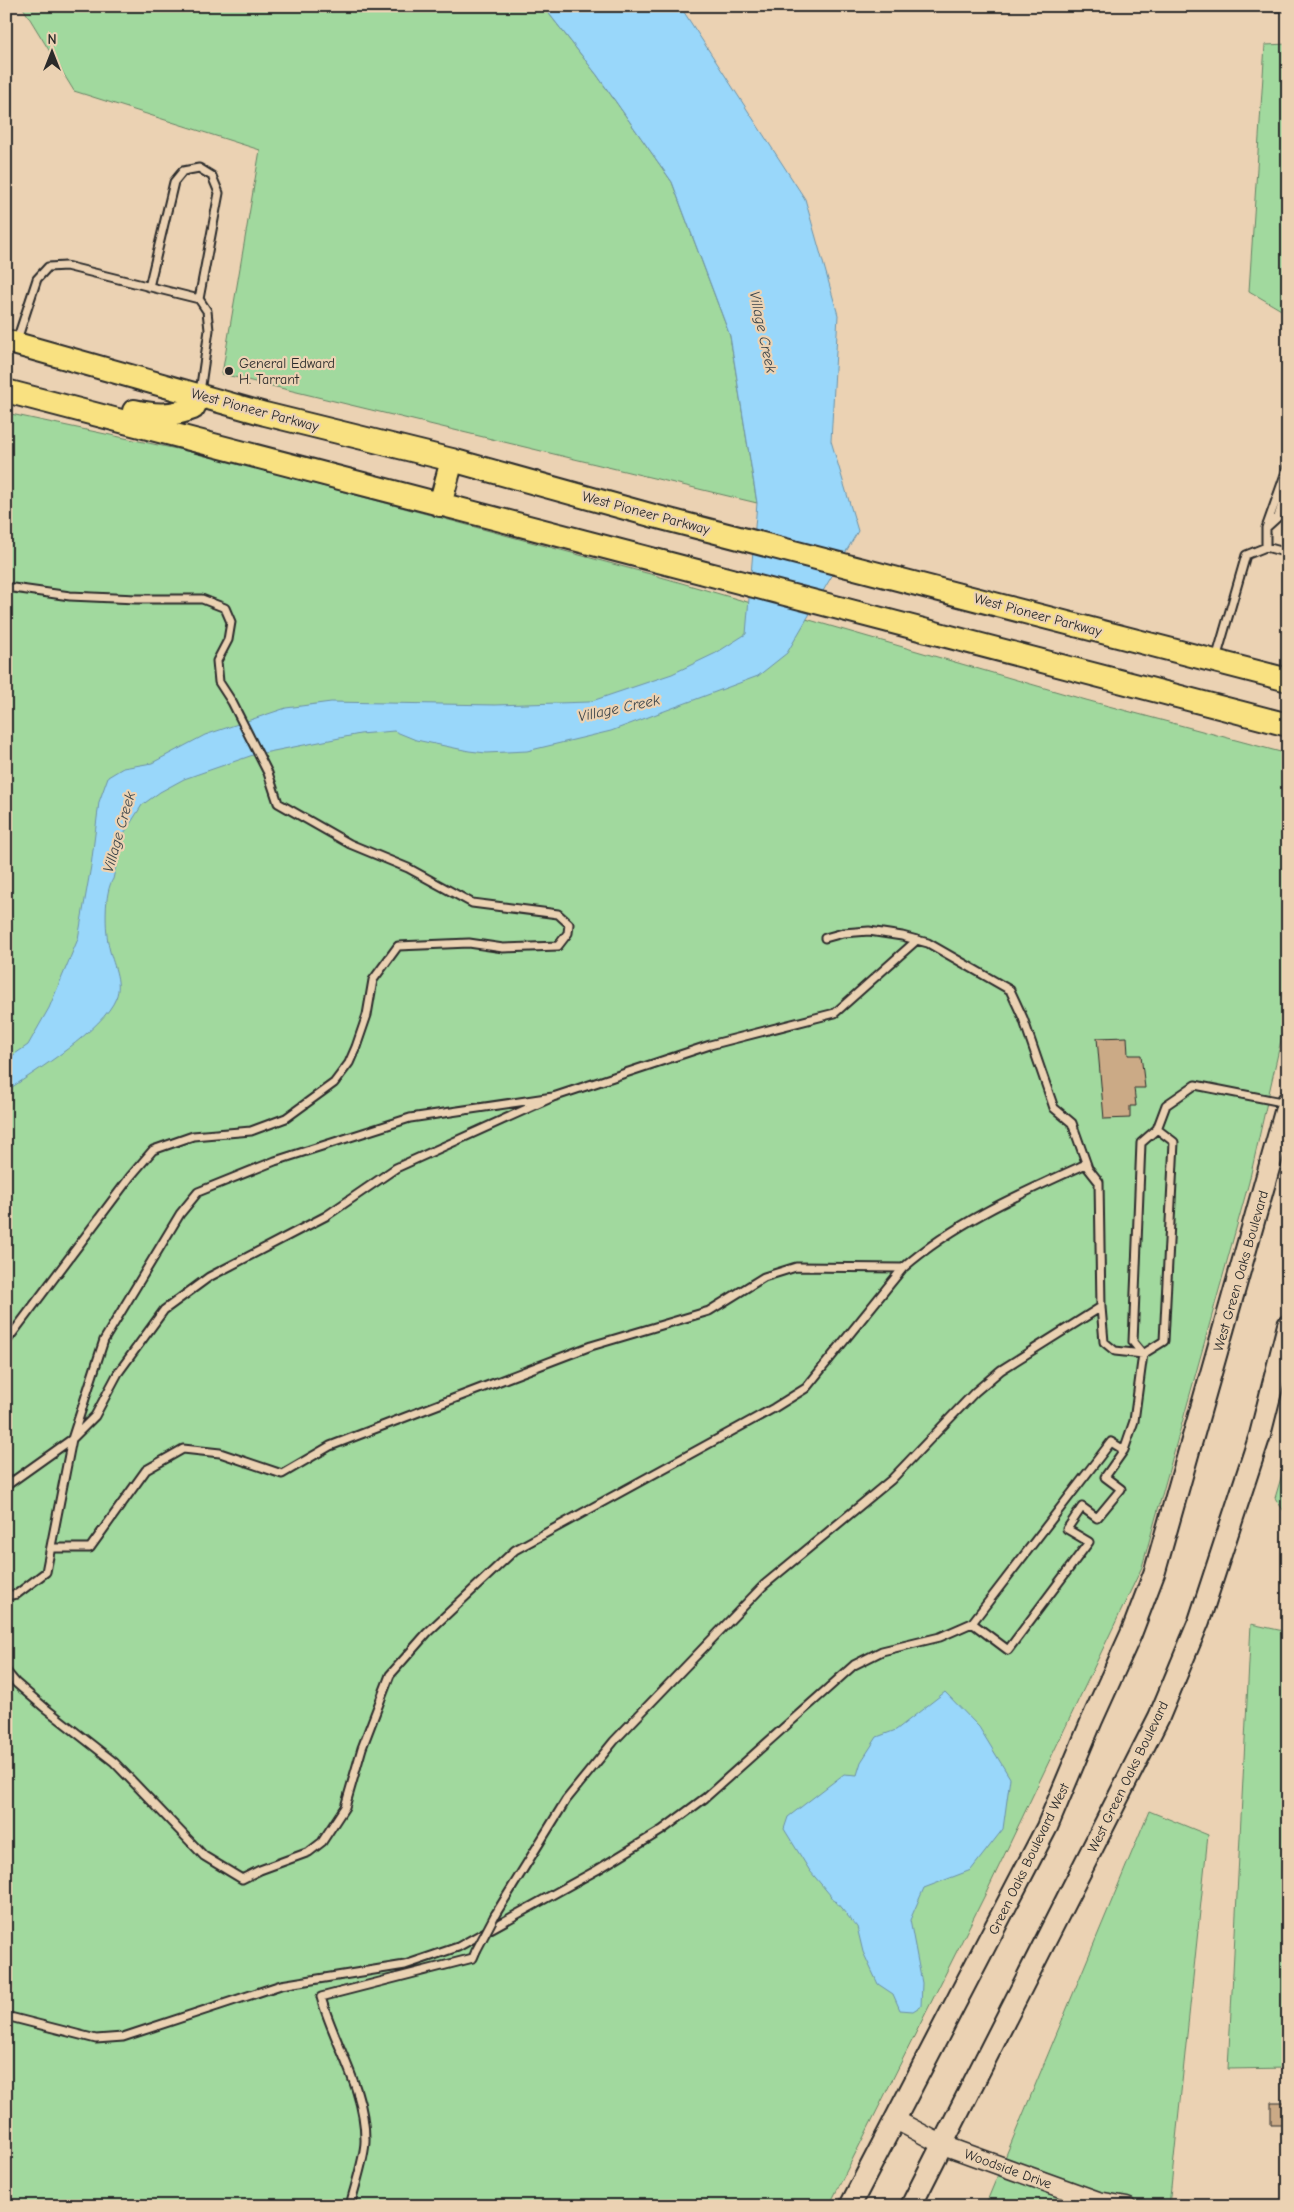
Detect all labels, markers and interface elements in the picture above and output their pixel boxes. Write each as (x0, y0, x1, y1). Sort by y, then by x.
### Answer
north arrow (28, 28, 78, 78)
text: N (47, 31, 57, 48)
water label: Village Creek (746, 289, 781, 375)
place label: General Edward H. Tarrant (239, 355, 335, 388)
marker: General Edward H. Tarrant (223, 365, 235, 377)
street label: West Pioneer Parkway (189, 385, 321, 435)
street label: West Pioneer Parkway (580, 488, 712, 538)
street label: West Pioneer Parkway (972, 590, 1104, 640)
water label: Village Creek (576, 690, 662, 725)
water label: Village Creek (99, 789, 139, 874)
street label: West Green Oaks Boulevard (1210, 1189, 1272, 1353)
street label: West Green Oaks Boulevard (1084, 1698, 1172, 1856)
street label: Green Oaks Boulevard West (985, 1779, 1074, 1938)
street label: Woodside Drive (962, 2145, 1054, 2193)

